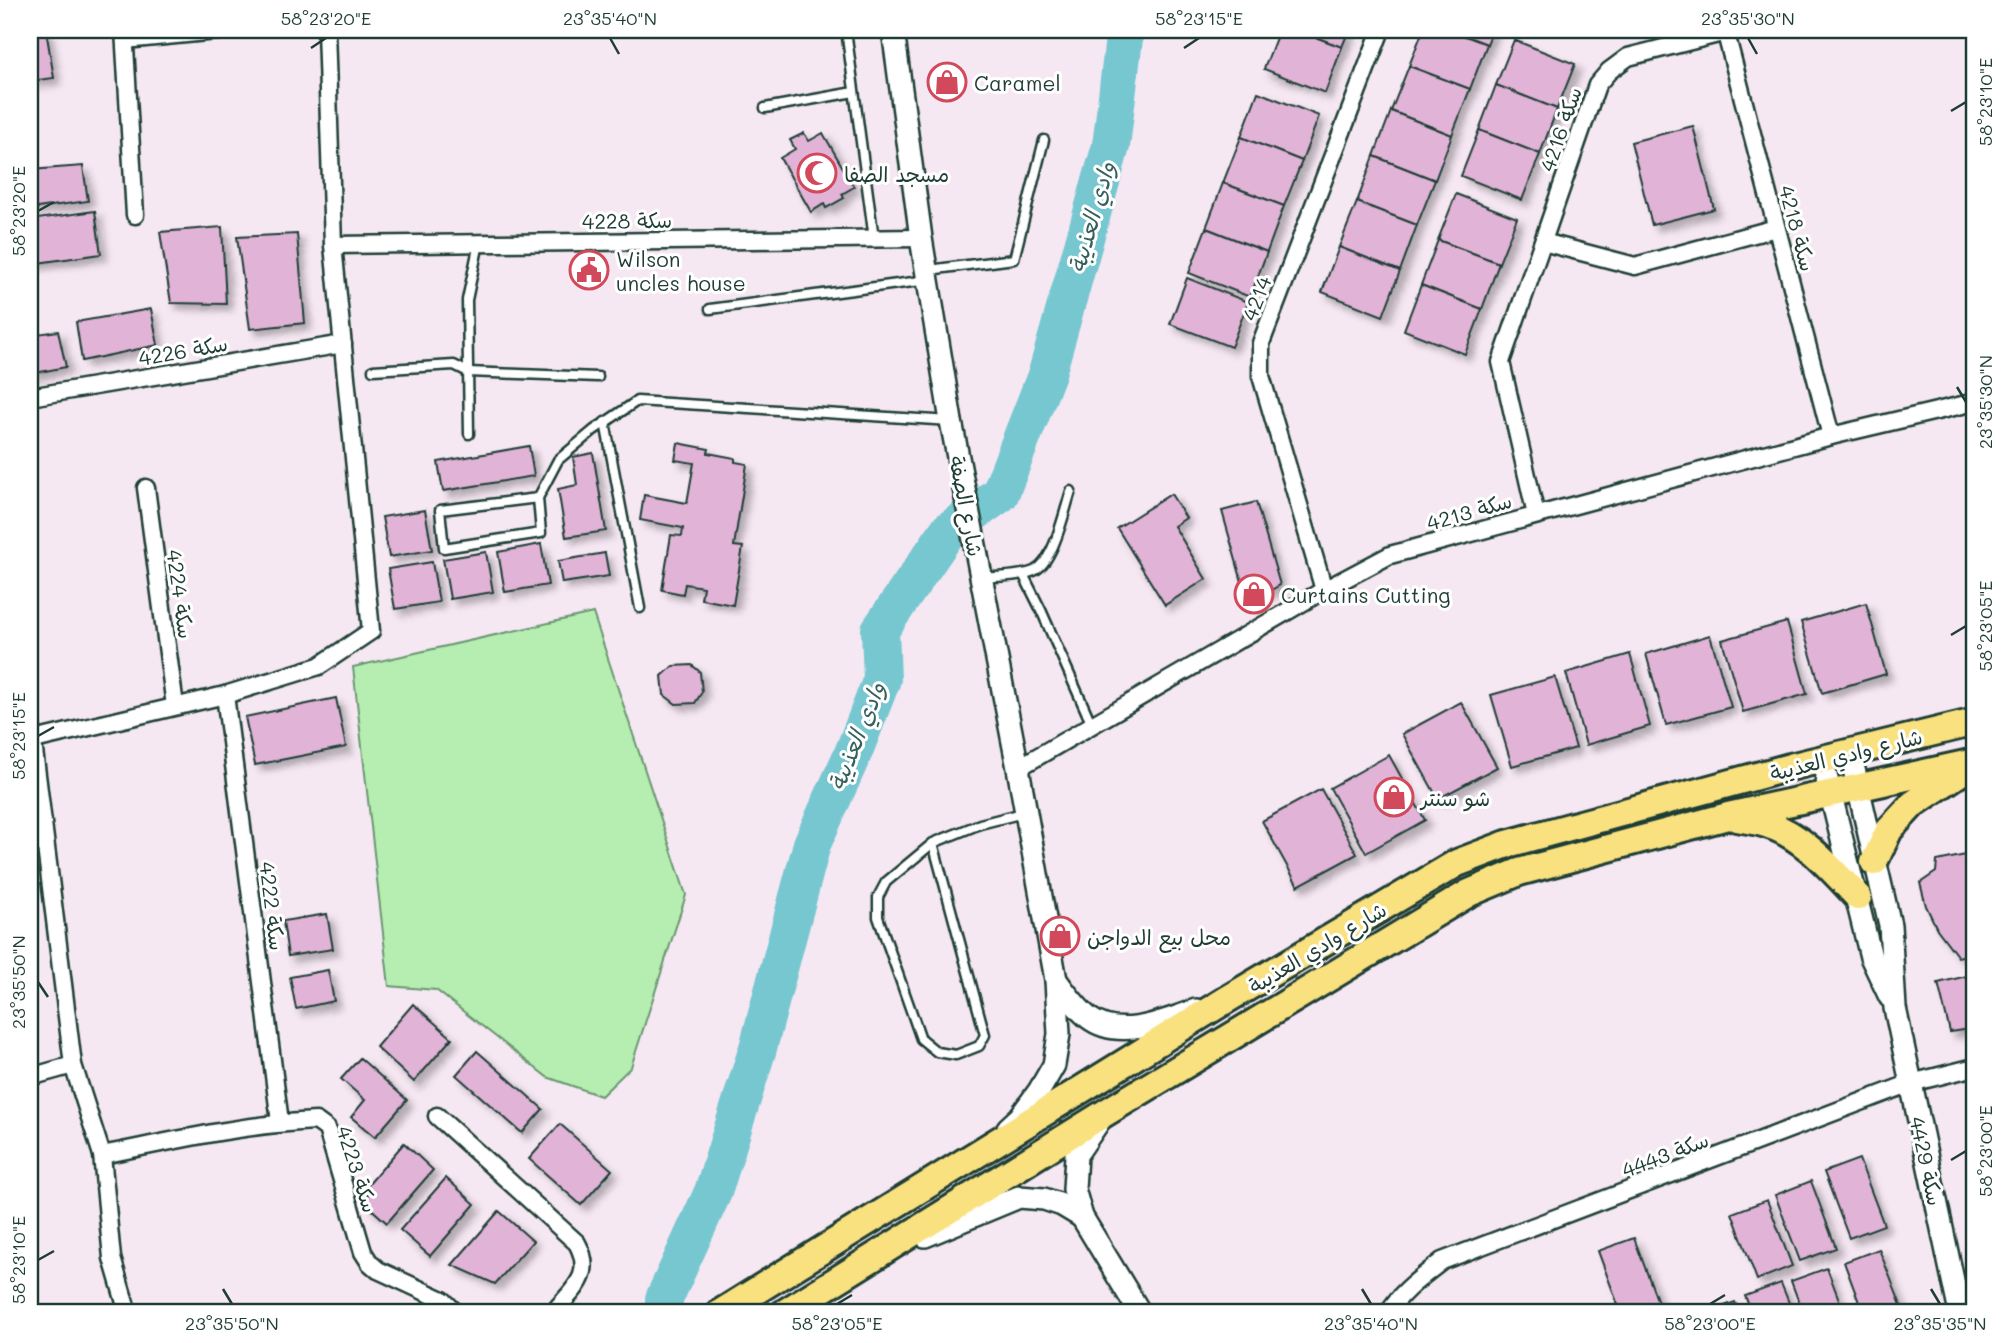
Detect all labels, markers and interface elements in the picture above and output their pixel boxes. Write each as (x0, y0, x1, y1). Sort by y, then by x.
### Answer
text: 58°23'20"E (281, 6, 371, 30)
text: 23°35'40"N (563, 6, 657, 30)
text: 58°23'15"E (1155, 6, 1243, 30)
text: 23°35'30"N (1701, 6, 1795, 30)
text: 58°23'10"E (1973, 58, 1997, 146)
shop icon: Caramel (926, 61, 968, 103)
place label: Caramel (974, 69, 1061, 96)
street label: سكة 4216 (1533, 83, 1587, 175)
mosque icon: مسجد الصفا (796, 152, 838, 194)
water label: وادي العذيبة (1061, 158, 1124, 277)
place label: مسجد الصفا (844, 160, 949, 187)
text: 58°23'20"E (6, 166, 30, 256)
street label: سكة 4218 (1774, 182, 1822, 274)
street label: سكة 4228 (582, 206, 672, 234)
place label: Wilson uncles house (616, 245, 746, 296)
public building icon: Wilson uncles house (568, 249, 610, 291)
street label: 4214 (1235, 271, 1277, 324)
street label: سكة 4226 (136, 329, 230, 371)
text: 23°35'30"N (1973, 355, 1997, 449)
street label: شارع الصفة (941, 453, 990, 559)
street label: سكة 4213 (1423, 486, 1515, 536)
street label: سكة 4224 (161, 548, 201, 640)
shop icon: Curtains Cutting (1233, 573, 1275, 615)
text: 58°23'05"E (1973, 580, 1997, 672)
place label: Curtains Cutting (1281, 581, 1451, 608)
water label: وادي العذيبة (821, 677, 894, 796)
text: 58°23'15"E (6, 692, 30, 780)
street label: شارع وادي العذيبة (1767, 722, 1926, 789)
shop icon: شو سنتر (1373, 776, 1415, 818)
place label: شو سنتر (1419, 784, 1490, 812)
street label: سكة 4222 (254, 860, 292, 952)
street label: شارع وادي العذيبة (1243, 895, 1392, 1001)
shop icon: محل بيع الدواجن (1039, 915, 1081, 957)
place label: محل بيع الدواجن (1087, 923, 1231, 953)
text: 23°35'50"N (6, 935, 30, 1029)
text: 58°23'00"E (1973, 1105, 1997, 1197)
street label: سكة 4429 (1904, 1114, 1950, 1208)
street label: سكة 4223 (331, 1122, 385, 1216)
street label: سكة 4443 (1618, 1125, 1712, 1183)
text: 58°23'10"E (6, 1216, 30, 1304)
text: 23°35'50"N (185, 1311, 279, 1335)
text: 58°23'05"E (791, 1311, 883, 1335)
text: 23°35'40"N (1324, 1311, 1418, 1335)
text: 58°23'00"E (1664, 1311, 1756, 1335)
text: 23°35'35"N (1893, 1311, 1987, 1335)

